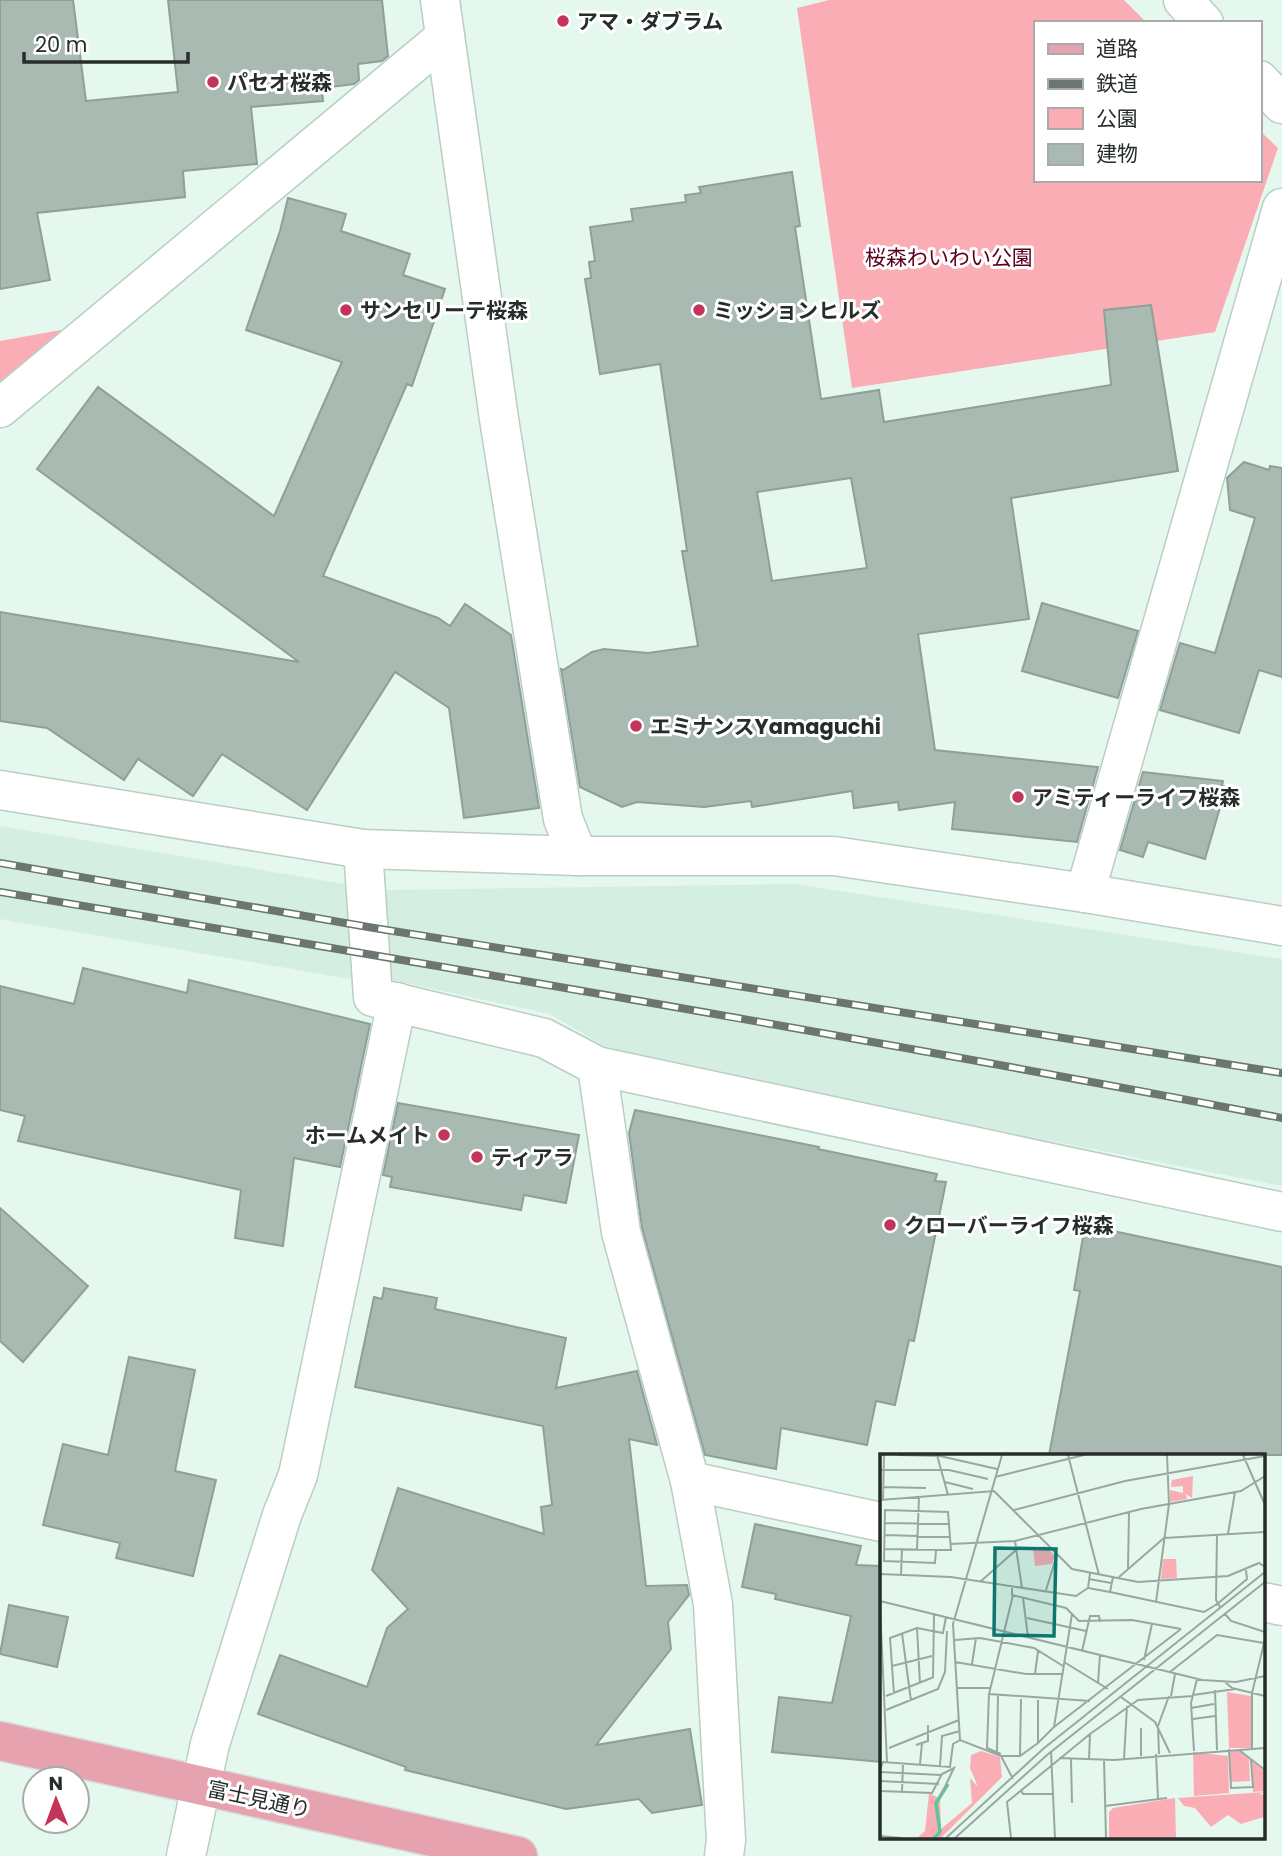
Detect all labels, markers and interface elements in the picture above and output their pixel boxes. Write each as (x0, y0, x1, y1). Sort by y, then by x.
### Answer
place label: アマ・ダブラム (577, 7, 723, 36)
marker: アマ・ダブラム (555, 13, 571, 29)
scale bar (24, 21, 189, 65)
legend (1034, 21, 1261, 182)
text: 20 m (35, 30, 88, 59)
text: 道路 (1096, 34, 1138, 63)
place label: パセオ桜森 (227, 68, 332, 97)
text: 鉄道 (1096, 69, 1138, 98)
marker: パセオ桜森 (205, 74, 221, 90)
text: 公園 (1096, 104, 1138, 133)
text: 建物 (1096, 139, 1138, 168)
park label: 桜森わいわい公園 (865, 243, 1033, 272)
place label: サンセリーテ桜森 (360, 296, 528, 325)
place label: ミッションヒルズ (713, 296, 881, 325)
marker: サンセリーテ桜森 (338, 302, 354, 318)
marker: ミッションヒルズ (691, 302, 707, 318)
place label: エミナンスYamaguchi (650, 712, 881, 741)
marker: エミナンスYamaguchi (628, 718, 644, 734)
place label: アミティーライフ桜森 (1032, 783, 1240, 812)
marker: アミティーライフ桜森 (1010, 789, 1026, 805)
place label: ホームメイト (305, 1121, 430, 1150)
marker: ホームメイト (436, 1127, 452, 1143)
place label: ティアラ (491, 1143, 574, 1172)
marker: ティアラ (469, 1149, 485, 1165)
place label: クローバーライフ桜森 (904, 1211, 1114, 1240)
marker: クローバーライフ桜森 (882, 1217, 898, 1233)
inset map (880, 1454, 1264, 1839)
north arrow (21, 1765, 91, 1835)
text: N (48, 1770, 63, 1797)
street label: 富士見通り (205, 1774, 313, 1824)

